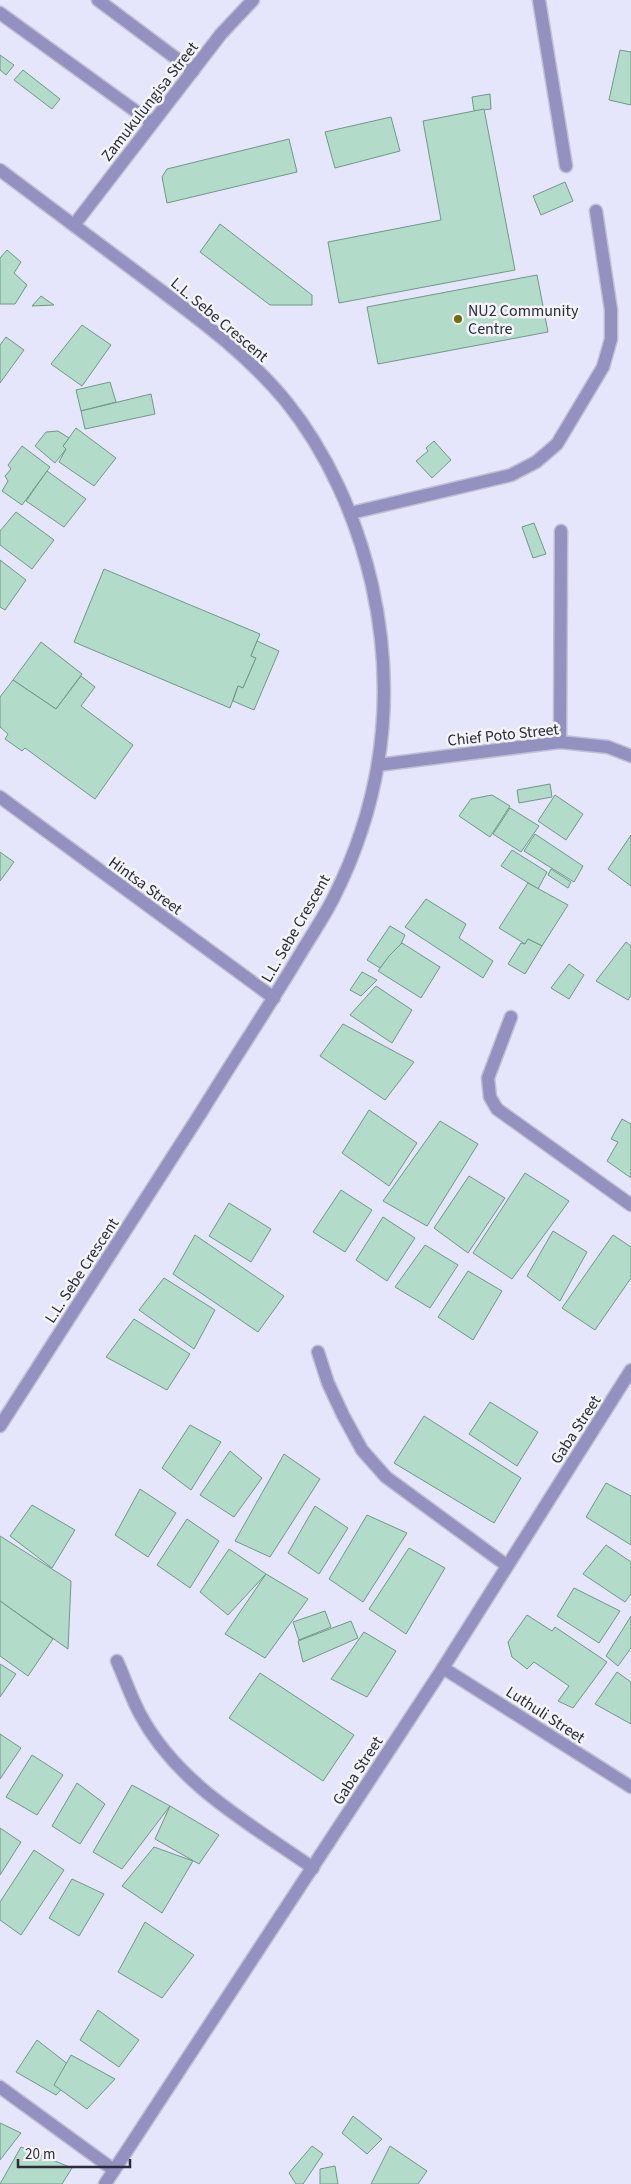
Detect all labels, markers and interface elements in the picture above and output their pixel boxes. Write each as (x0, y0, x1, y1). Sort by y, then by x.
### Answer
street label: Zamukulungisa Street (96, 37, 204, 166)
street label: L.L. Sebe Crescent (166, 272, 273, 368)
place label: NU2 Community Centre (468, 300, 579, 340)
marker: NU2 Community Centre (452, 313, 464, 325)
street label: Chief Poto Street (446, 718, 560, 752)
street label: Hintsa Street (104, 852, 187, 920)
street label: L.L. Sebe Crescent (256, 870, 336, 987)
street label: L.L. Sebe Crescent (40, 1213, 124, 1327)
street label: Gaba Street (545, 1390, 607, 1468)
street label: Luthuli Street (502, 1681, 590, 1749)
street label: Gaba Street (327, 1731, 389, 1809)
scale bar (18, 2136, 130, 2168)
text: 20 m (25, 2144, 55, 2165)

